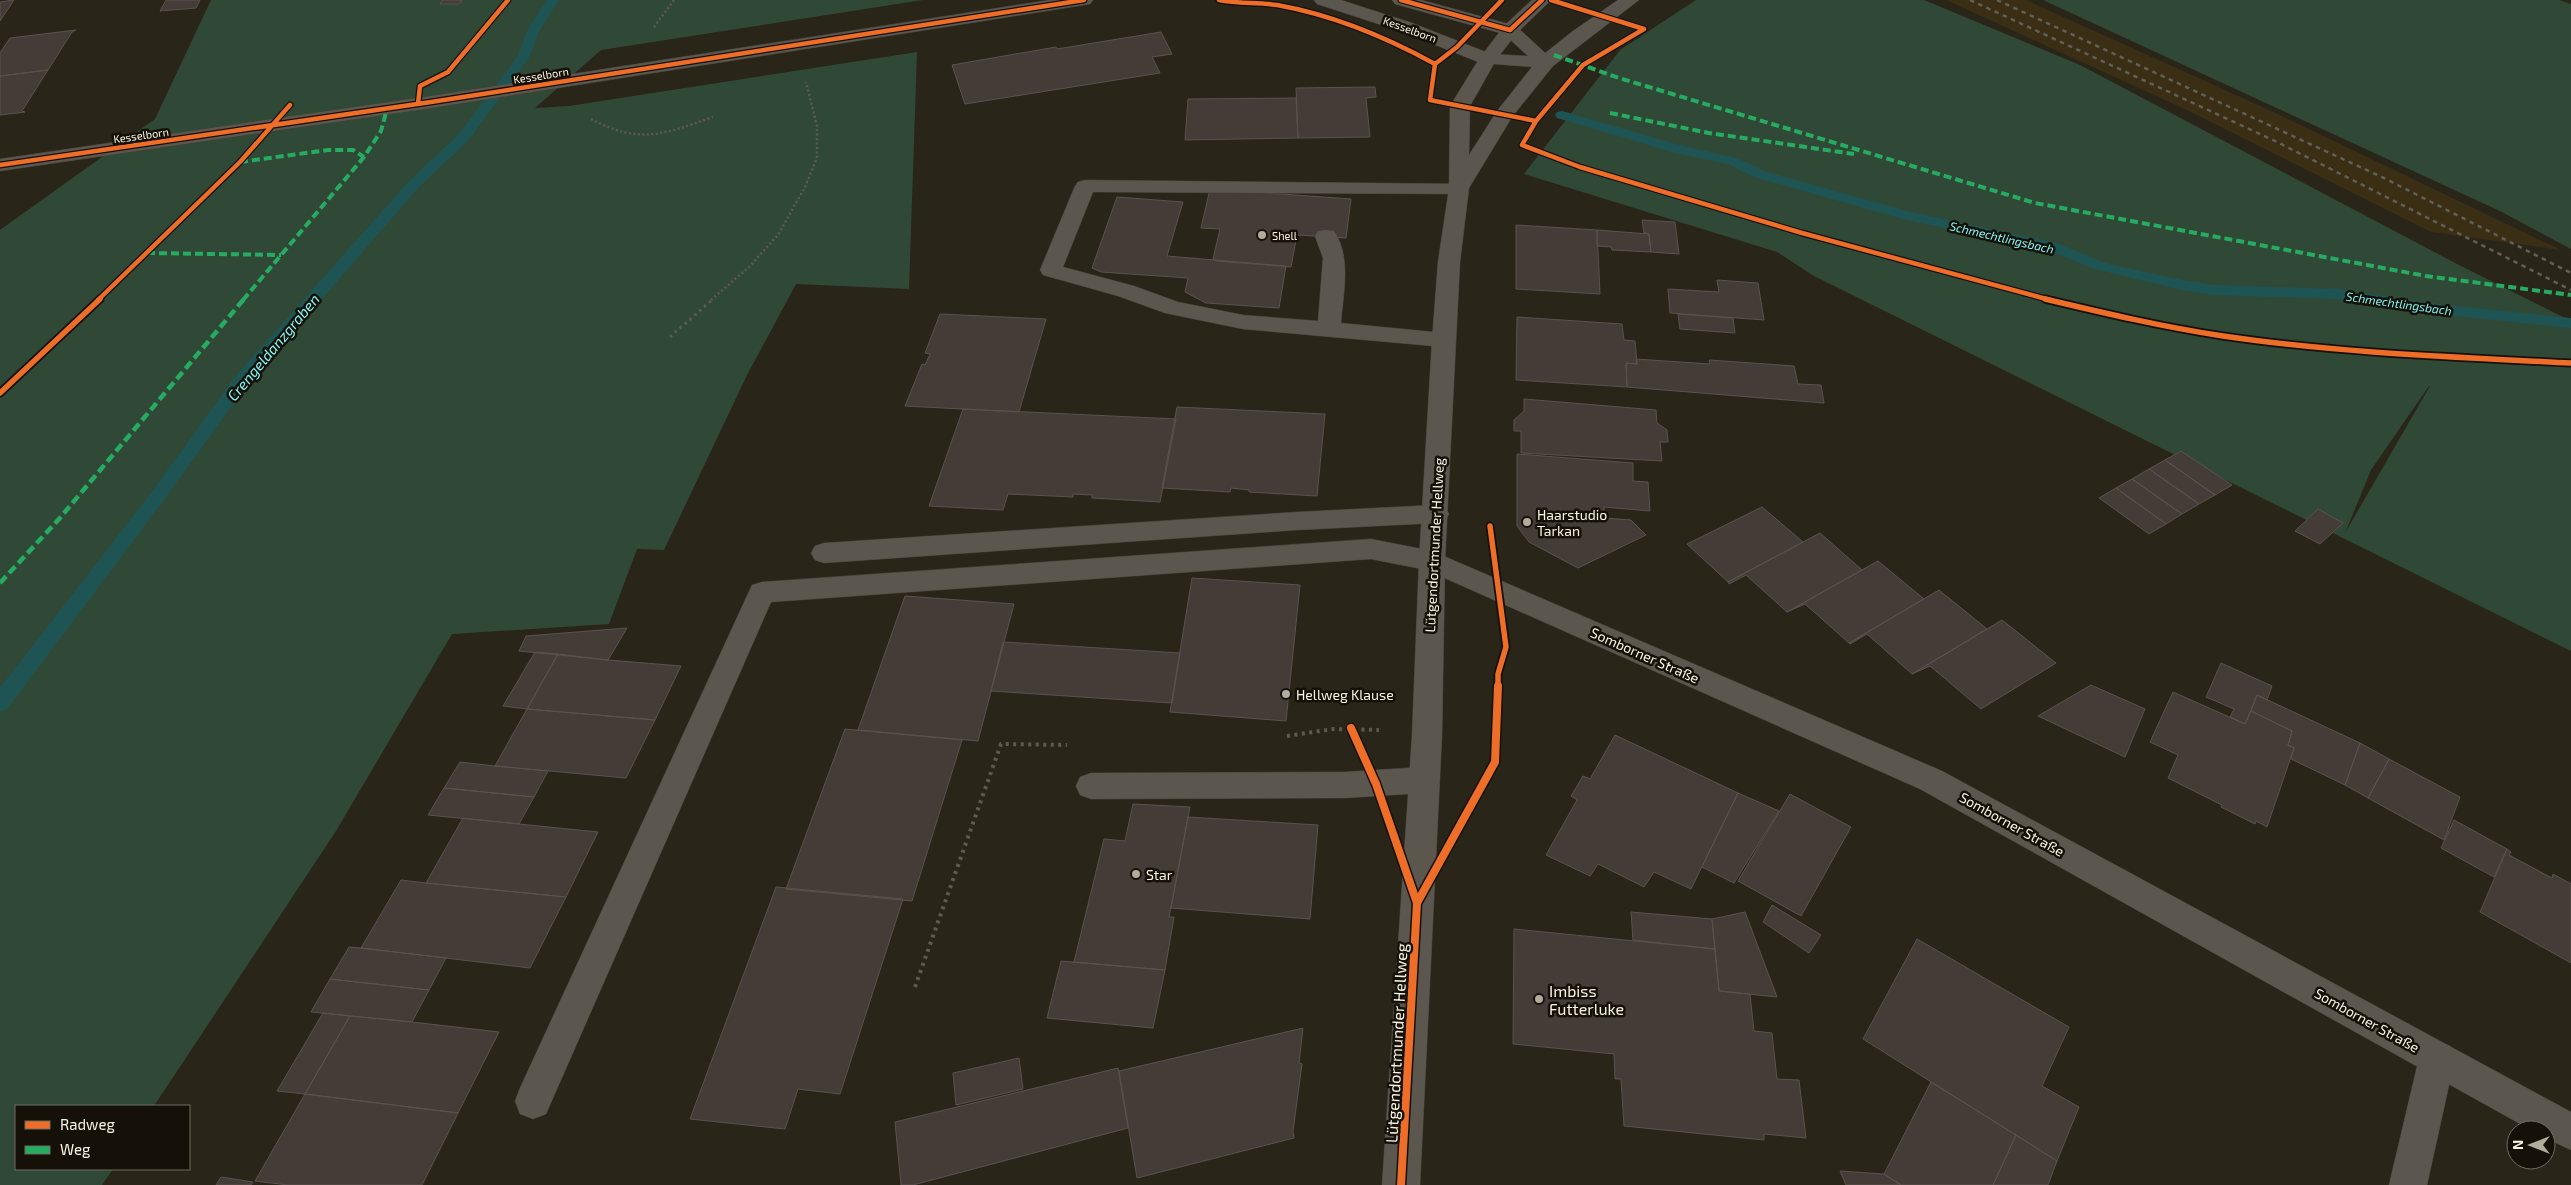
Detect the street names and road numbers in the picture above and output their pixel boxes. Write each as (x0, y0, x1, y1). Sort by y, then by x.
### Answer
street label: Kesselborn (1381, 13, 1439, 45)
street label: Kesselborn (512, 64, 570, 86)
street label: Kesselborn (112, 125, 170, 145)
street label: Lütgendortmunder Hellweg (1421, 457, 1447, 633)
street label: Somborner Straße (1588, 623, 1702, 687)
street label: Somborner Straße (1957, 788, 2067, 860)
street label: Lütgendortmunder Hellweg (1381, 943, 1411, 1143)
street label: Somborner Straße (2312, 984, 2422, 1056)

